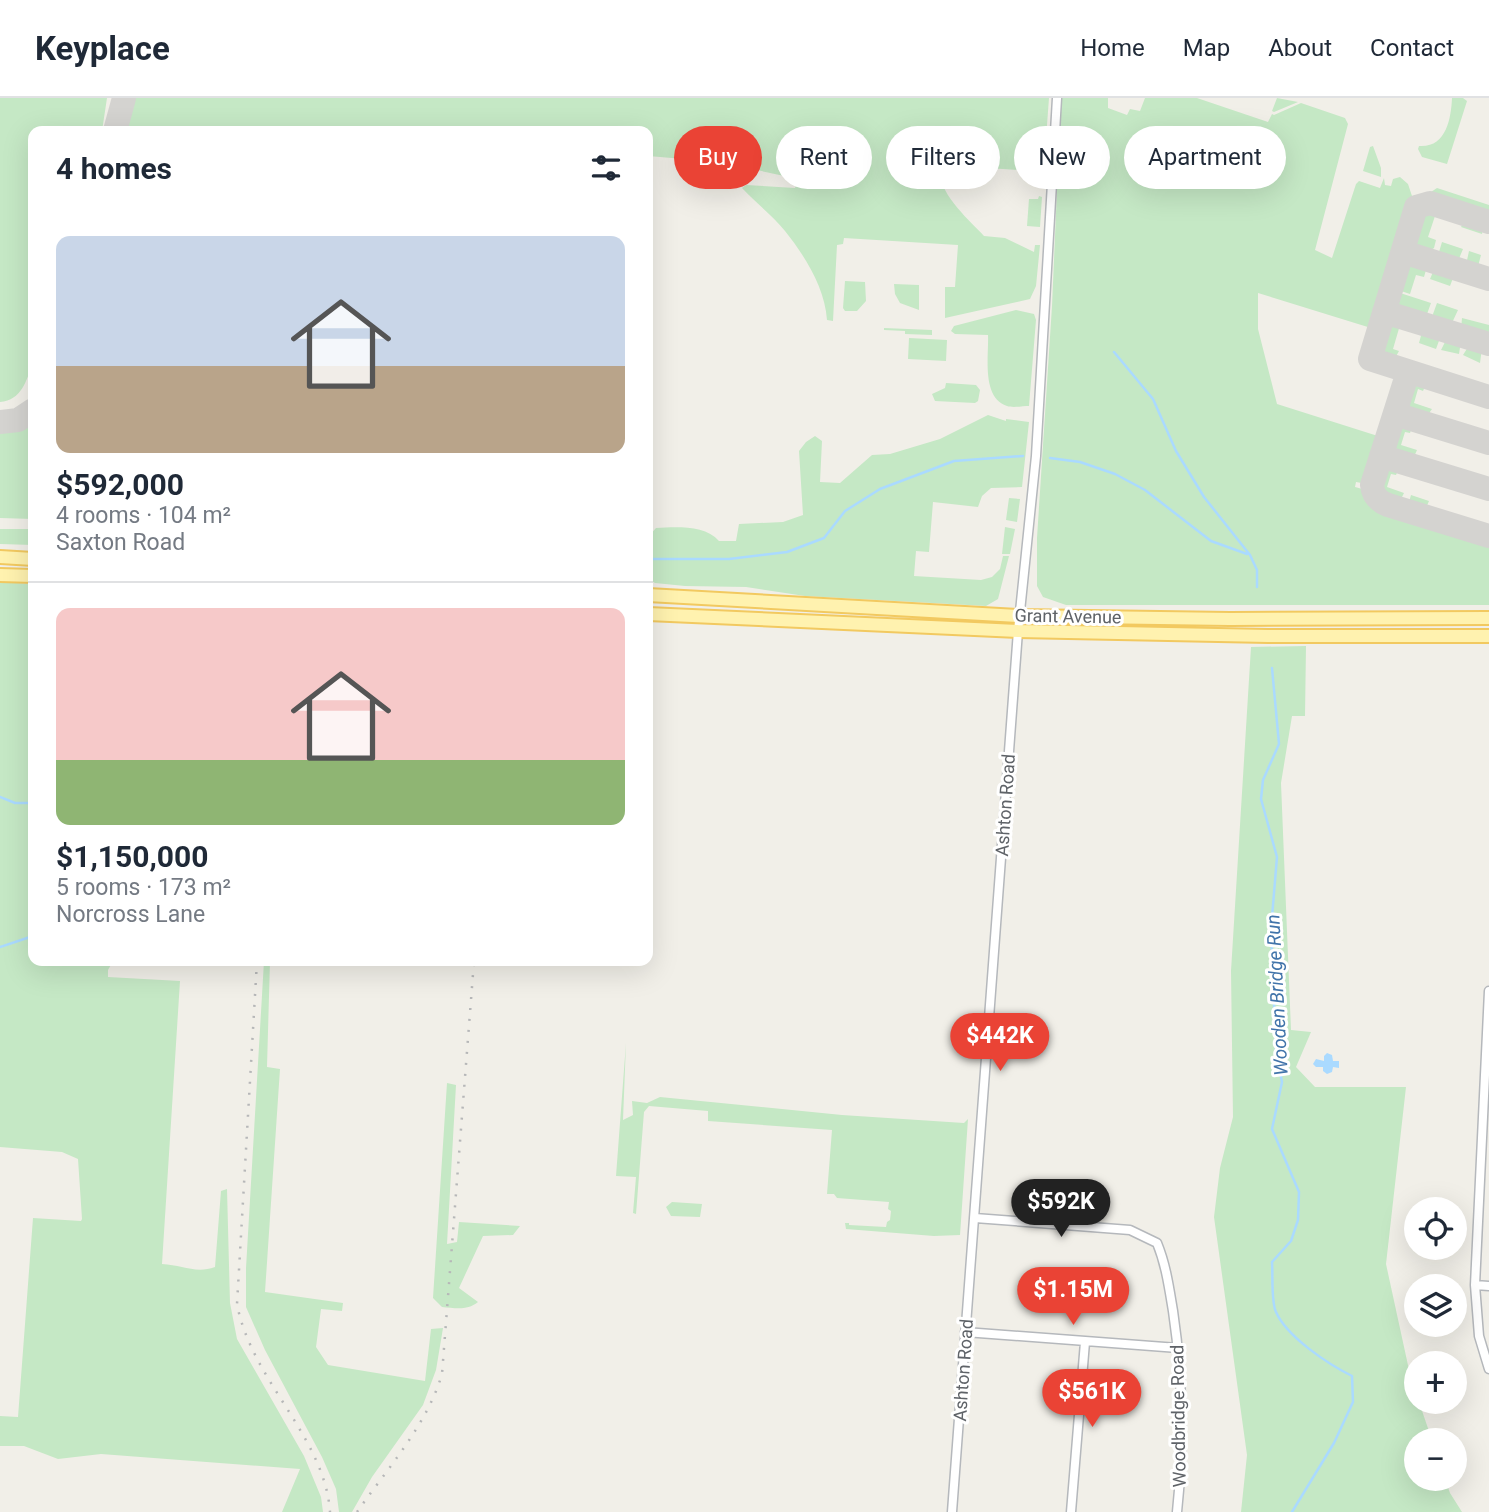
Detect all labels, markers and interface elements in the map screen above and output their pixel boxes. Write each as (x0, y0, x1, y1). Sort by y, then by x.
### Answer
text: Keyplace (35, 29, 170, 68)
text: Home (1080, 34, 1145, 62)
text: Map (1183, 34, 1230, 62)
text: About (1268, 34, 1332, 62)
text: Contact (1370, 34, 1454, 62)
chip: Buy (674, 126, 762, 189)
chip: Rent (776, 126, 872, 189)
chip: Filters (886, 126, 1000, 189)
chip: New (1014, 126, 1110, 189)
chip: Apartment (1124, 126, 1286, 189)
icon: filters (587, 149, 625, 187)
text: 4 homes (56, 151, 172, 186)
icon: home (278, 281, 404, 407)
text: $592,000 (56, 467, 184, 502)
text: 4 rooms · 104 m² (56, 502, 231, 529)
text: Saxton Road (56, 529, 185, 556)
street label: Grant Avenue (1014, 605, 1122, 627)
icon: home (278, 653, 404, 779)
street label: Ashton Road (991, 753, 1019, 857)
text: $1,150,000 (56, 839, 208, 874)
text: 5 rooms · 173 m² (56, 874, 231, 901)
text: Norcross Lane (56, 901, 205, 928)
water label: Wooden Bridge Run (1261, 914, 1293, 1076)
pin: $442K (951, 1014, 1049, 1073)
text: $442K (966, 1022, 1034, 1049)
pin: $592K (1012, 1180, 1110, 1239)
text: $592K (1027, 1188, 1095, 1215)
map controls (1404, 1197, 1467, 1491)
button: locate (1404, 1197, 1467, 1260)
pin: $1.15M (1016, 1268, 1130, 1327)
button: layers (1404, 1274, 1467, 1337)
text: $1.15M (1033, 1276, 1113, 1303)
street label: Ashton Road (949, 1318, 977, 1422)
street label: Woodbridge Road (1166, 1345, 1190, 1487)
button: + (1404, 1351, 1467, 1414)
pin: $561K (1043, 1370, 1141, 1429)
text: $561K (1058, 1378, 1126, 1405)
button: − (1404, 1428, 1467, 1491)

